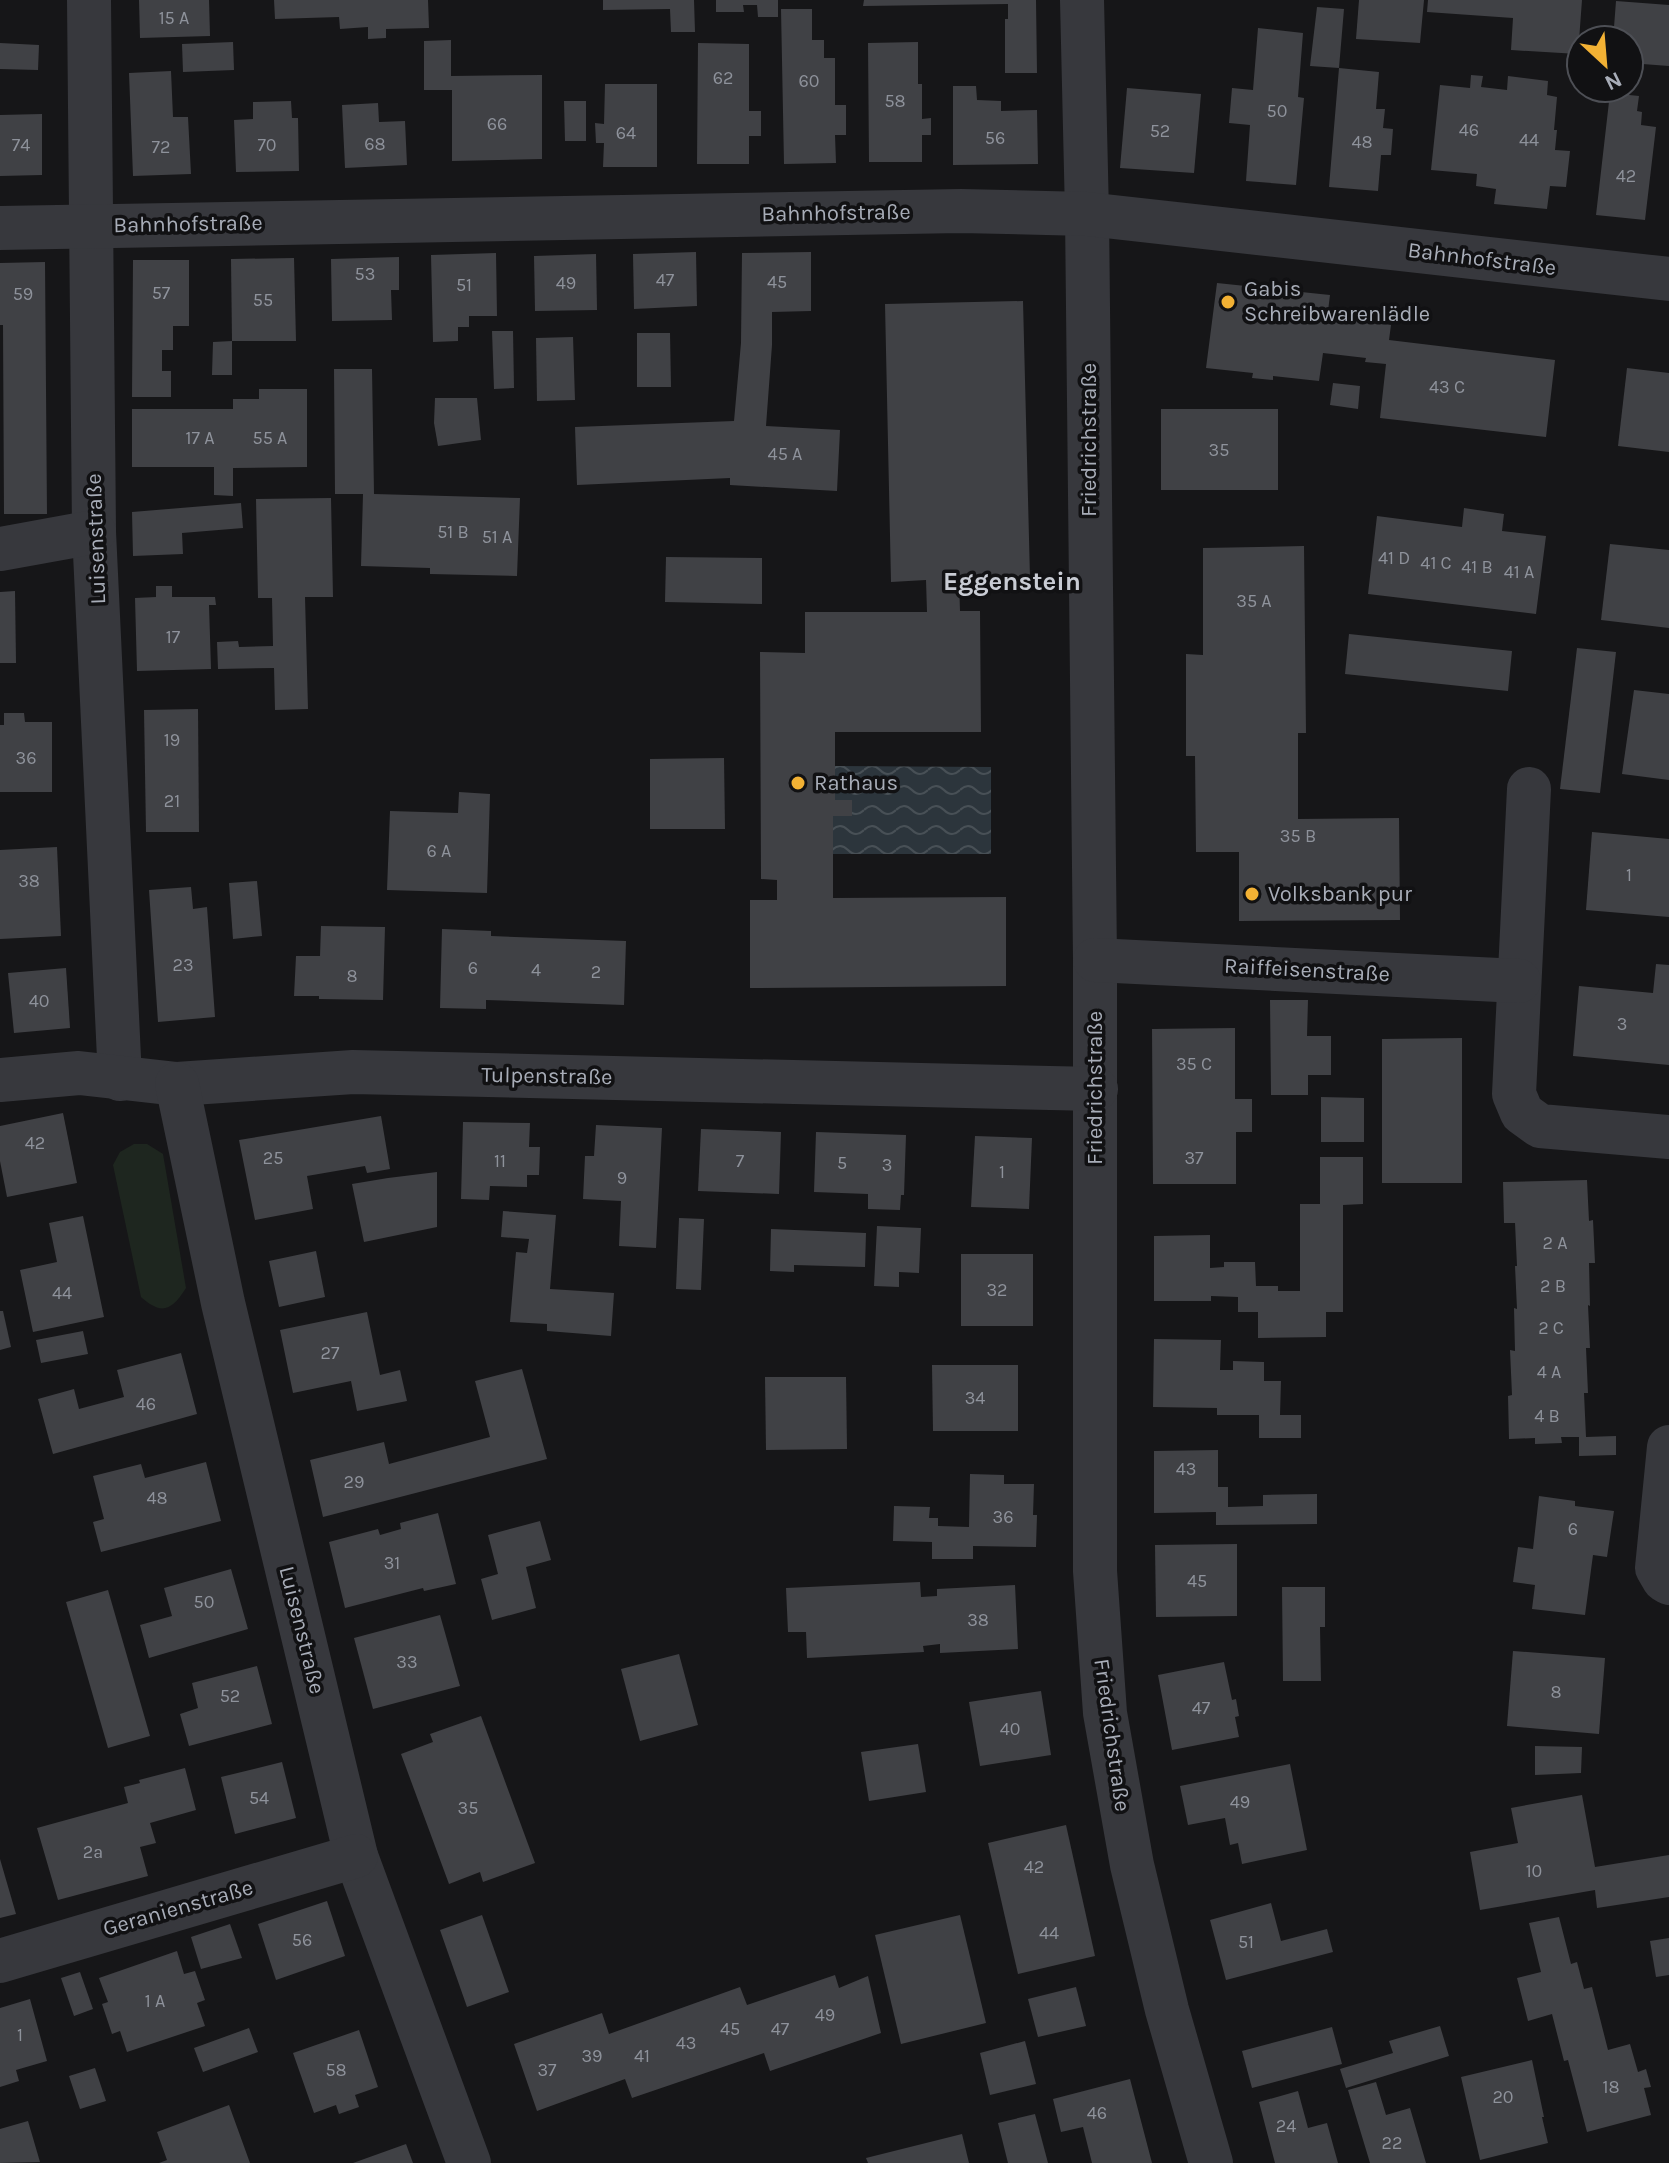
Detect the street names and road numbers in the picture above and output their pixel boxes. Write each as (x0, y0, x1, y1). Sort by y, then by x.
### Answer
street label: Bahnhofstraße (761, 199, 911, 227)
street label: Bahnhofstraße (113, 210, 263, 238)
street label: Bahnhofstraße (1406, 237, 1558, 281)
street label: Friedrichstraße (1076, 363, 1102, 517)
street label: Luisenstraße (81, 473, 111, 605)
street label: Raiffeisenstraße (1223, 953, 1391, 987)
street label: Friedrichstraße (1082, 1011, 1108, 1165)
street label: Tulpenstraße (481, 1062, 613, 1090)
street label: Luisenstraße (274, 1563, 330, 1697)
street label: Friedrichstraße (1088, 1657, 1136, 1813)
street label: Geranienstraße (100, 1874, 256, 1942)

